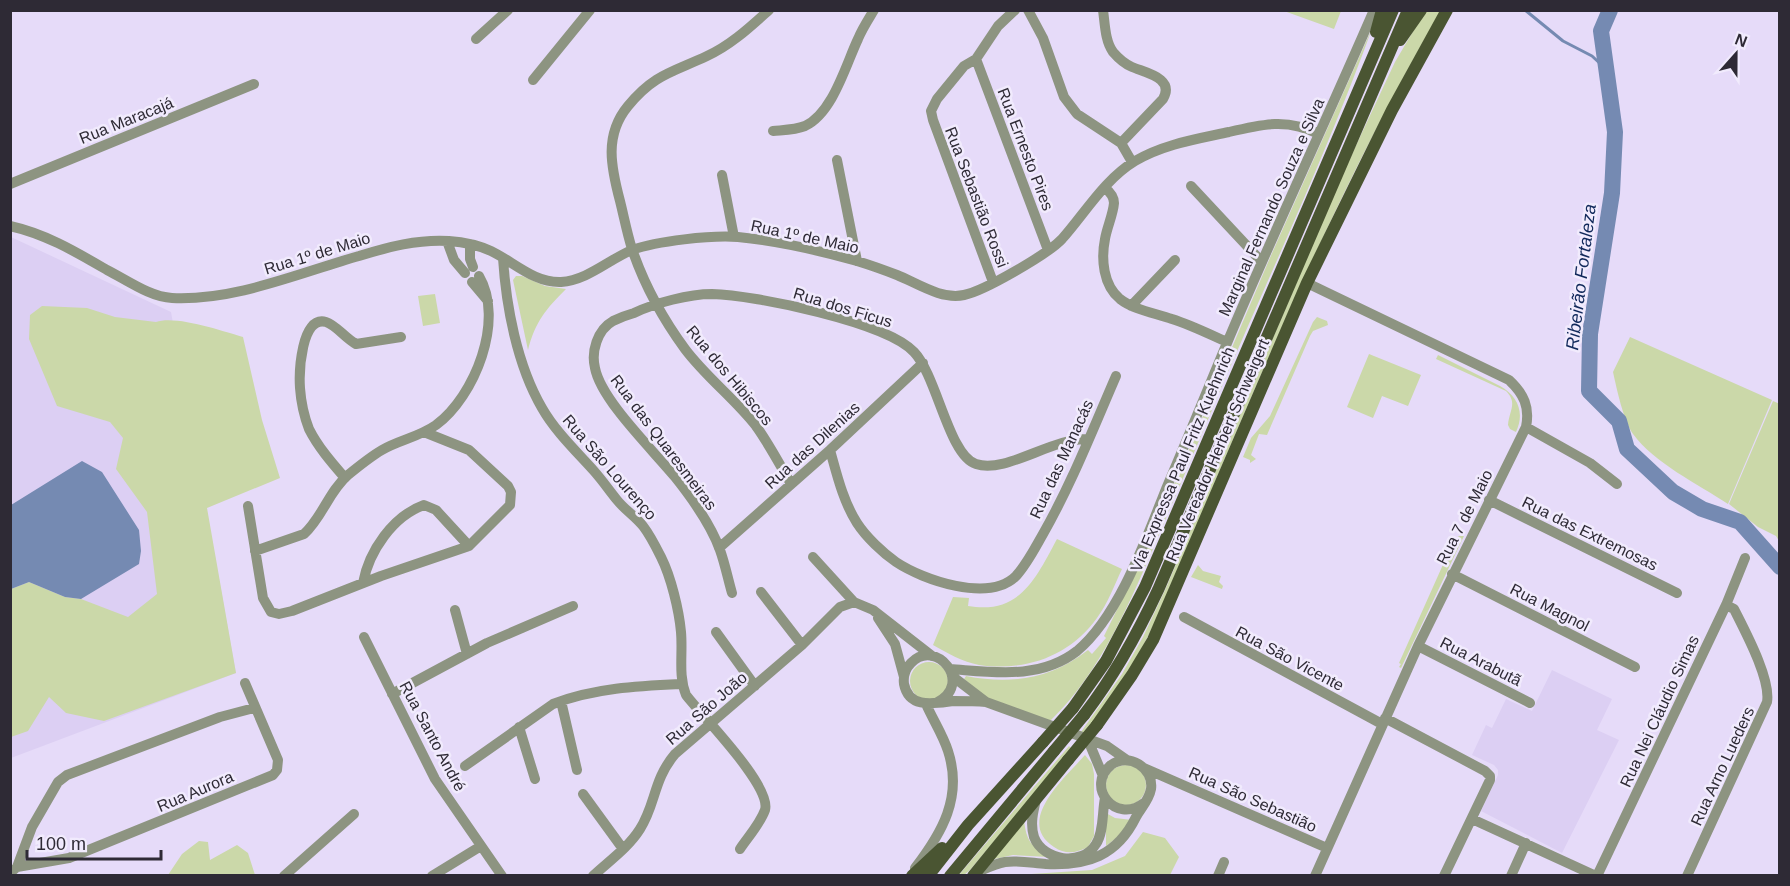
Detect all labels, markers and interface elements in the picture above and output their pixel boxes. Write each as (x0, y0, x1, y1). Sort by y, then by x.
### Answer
north arrow (1706, 24, 1766, 84)
text: N (1733, 30, 1750, 50)
street label: Rua Ernesto Pires (994, 86, 1057, 213)
street label: Rua Maracajá (77, 94, 176, 147)
street label: Marginal Fernando Souza e Silva (1216, 96, 1327, 319)
street label: Rua Sebastião Rossi (942, 124, 1011, 270)
water label: Ribeirão Fortaleza (1562, 203, 1600, 351)
street label: Rua 1º de Maio (749, 217, 861, 256)
street label: Rua 1º de Maio (262, 229, 372, 278)
street label: Rua dos Ficus (791, 284, 894, 331)
street label: Rua dos Hibiscos (683, 322, 776, 428)
street label: Rua Vereador Herbert Schweigert (1163, 336, 1272, 564)
street label: Via Expressa Paul Fritz Kuehnrich (1127, 344, 1238, 574)
street label: Rua das Quaresmeiras (607, 371, 720, 513)
street label: Rua das Manacás (1026, 397, 1096, 521)
street label: Rua das Dilenias (762, 399, 863, 492)
street label: Rua São Lourenço (559, 411, 660, 523)
street label: Rua 7 de Maio (1433, 467, 1496, 567)
street label: Rua das Extremosas (1519, 493, 1660, 574)
street label: Rua Magnol (1507, 580, 1592, 635)
street label: Rua São Vicente (1233, 623, 1347, 694)
street label: Rua Nei Cláudio Simas (1617, 633, 1702, 790)
street label: Rua Arabutã (1437, 634, 1524, 689)
street label: Rua São João (662, 669, 750, 748)
street label: Rua Santo André (396, 678, 469, 794)
street label: Rua Arno Lueders (1687, 704, 1757, 828)
street label: Rua São Sebastião (1186, 764, 1319, 835)
street label: Rua Aurora (155, 768, 236, 815)
scale bar (27, 823, 160, 861)
text: 100 m (36, 834, 86, 854)

